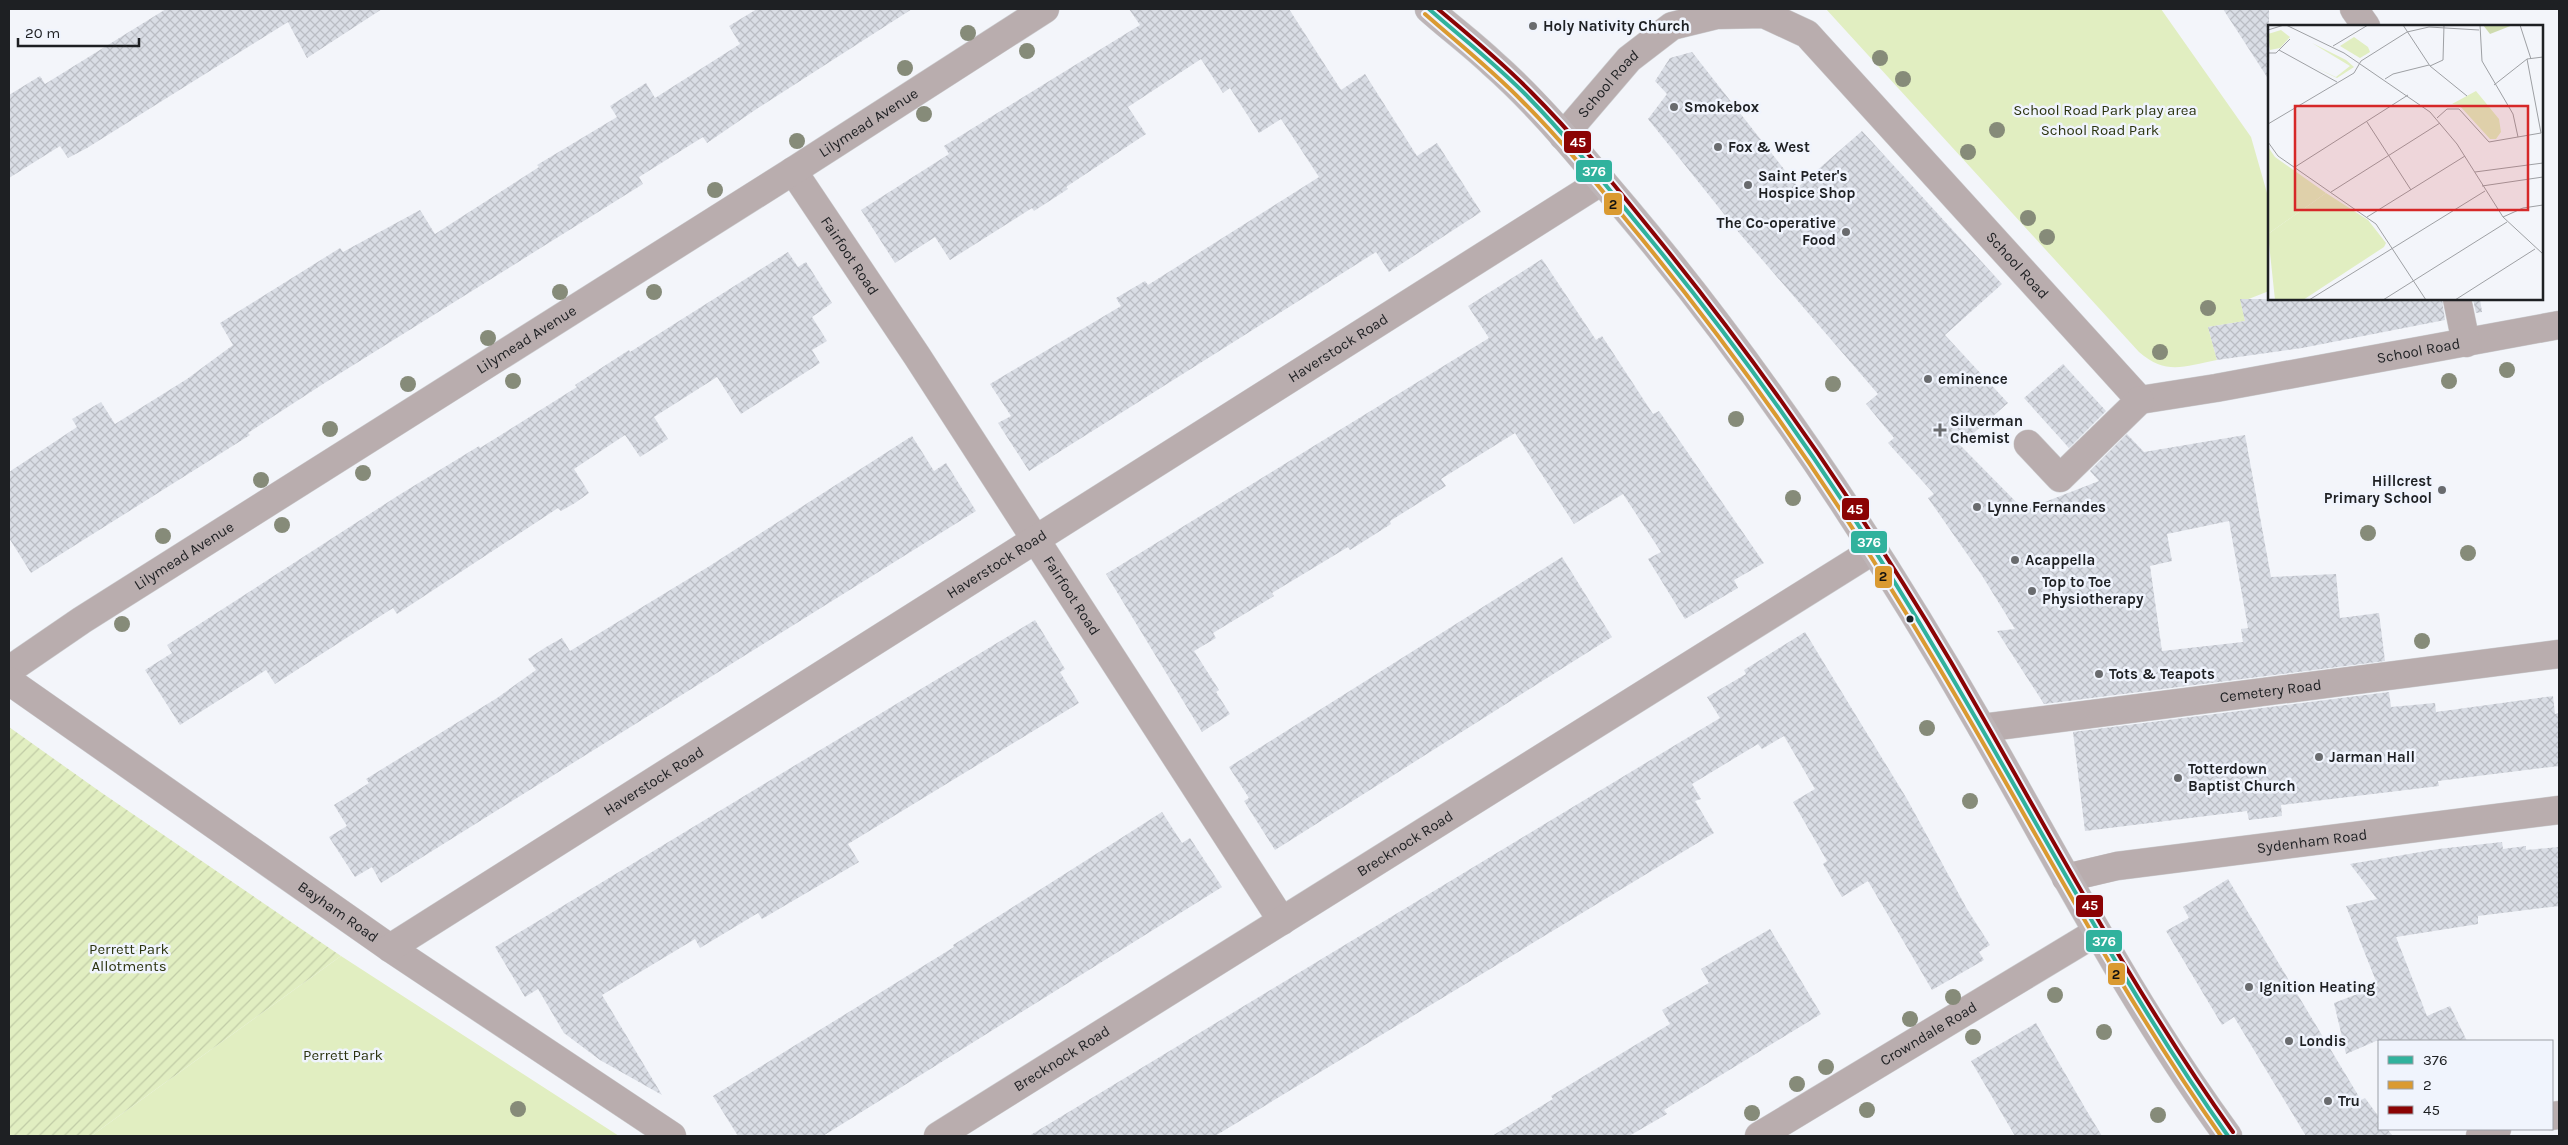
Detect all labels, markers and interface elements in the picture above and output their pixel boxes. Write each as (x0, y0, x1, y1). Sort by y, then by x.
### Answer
scale bar (18, 15, 139, 47)
place label: Holy Nativity Church (1543, 17, 1690, 35)
marker: Holy Nativity Church (1527, 20, 1539, 32)
text: 20 m (25, 24, 60, 42)
inset map (2268, 25, 2543, 300)
street label: School Road (1574, 46, 1642, 122)
street label: Lilymead Avenue (815, 84, 921, 161)
place label: Smokebox (1684, 98, 1760, 116)
marker: Smokebox (1668, 101, 1680, 113)
park label: School Road Park play area (2013, 101, 2197, 119)
park label: School Road Park (2041, 121, 2159, 139)
line badge: 45 (1563, 130, 1592, 154)
text: 45 (1570, 134, 1586, 151)
place label: Fox & West (1728, 138, 1810, 156)
marker: Fox & West (1712, 141, 1724, 153)
line badge: 376 (1575, 159, 1613, 183)
text: 376 (1582, 163, 1606, 180)
place label: Saint Peter's Hospice Shop (1758, 167, 1855, 202)
marker: Saint Peter's Hospice Shop (1742, 179, 1754, 191)
line badge: 2 (1603, 192, 1623, 216)
text: 2 (1609, 196, 1617, 213)
street label: Fairfoot Road (817, 213, 883, 299)
place label: The Co-operative Food (1717, 214, 1836, 249)
marker: The Co-operative Food (1840, 226, 1852, 238)
street label: School Road (1982, 228, 2053, 303)
street label: Lilymead Avenue (473, 301, 580, 378)
street label: Haverstock Road (1285, 310, 1392, 386)
street label: School Road (2375, 334, 2462, 367)
place label: eminence (1938, 370, 2008, 388)
marker: eminence (1922, 373, 1934, 385)
place label: Silverman Chemist (1950, 412, 2023, 447)
marker: Silverman Chemist (1934, 424, 1946, 436)
place label: Hillcrest Primary School (2324, 472, 2432, 507)
marker: Hillcrest Primary School (2436, 484, 2448, 496)
line badge: 45 (1841, 497, 1870, 521)
place label: Lynne Fernandes (1987, 498, 2106, 516)
text: 45 (1847, 501, 1863, 518)
marker: Lynne Fernandes (1971, 501, 1983, 513)
street label: Lilymead Avenue (131, 517, 237, 594)
street label: Haverstock Road (943, 526, 1050, 602)
line badge: 376 (1850, 530, 1888, 554)
text: 376 (1857, 534, 1881, 551)
place label: Acappella (2025, 551, 2095, 569)
street label: Fairfoot Road (1040, 553, 1104, 639)
marker: Acappella (2009, 554, 2021, 566)
line badge: 2 (1874, 565, 1893, 589)
text: 2 (1879, 568, 1887, 585)
place label: Top to Toe Physiotherapy (2042, 573, 2144, 608)
marker: Top to Toe Physiotherapy (2026, 585, 2038, 597)
unlabelled marker (1905, 614, 1915, 624)
place label: Tots & Teapots (2109, 665, 2215, 683)
marker: Tots & Teapots (2093, 668, 2105, 680)
street label: Cemetery Road (2219, 676, 2323, 706)
street label: Haverstock Road (600, 743, 707, 820)
place label: Jarman Hall (2329, 748, 2415, 766)
marker: Jarman Hall (2313, 751, 2325, 763)
place label: Totterdown Baptist Church (2188, 760, 2296, 795)
marker: Totterdown Baptist Church (2172, 772, 2184, 784)
street label: Brecknock Road (1354, 807, 1457, 880)
street label: Sydenham Road (2256, 825, 2368, 857)
street label: Bayham Road (295, 877, 382, 946)
line badge: 45 (2075, 894, 2104, 918)
text: 45 (2082, 897, 2098, 914)
line badge: 376 (2085, 929, 2123, 953)
text: 376 (2092, 933, 2116, 950)
park label: Perrett Park Allotments (89, 940, 169, 975)
line badge: 2 (2107, 962, 2126, 986)
text: 2 (2112, 966, 2120, 983)
place label: Ignition Heating (2259, 978, 2376, 996)
marker: Ignition Heating (2243, 981, 2255, 993)
street label: Crowndale Road (1877, 998, 1980, 1070)
street label: Brecknock Road (1010, 1022, 1113, 1095)
place label: Londis (2299, 1032, 2346, 1050)
marker: Londis (2283, 1035, 2295, 1047)
legend (2378, 1040, 2553, 1130)
park label: Perrett Park (303, 1046, 383, 1064)
text: 376 (2423, 1051, 2448, 1069)
text: 2 (2423, 1076, 2432, 1094)
place label: Tru (2338, 1092, 2360, 1110)
marker: Tru (2322, 1095, 2334, 1107)
text: 45 (2423, 1101, 2440, 1119)

